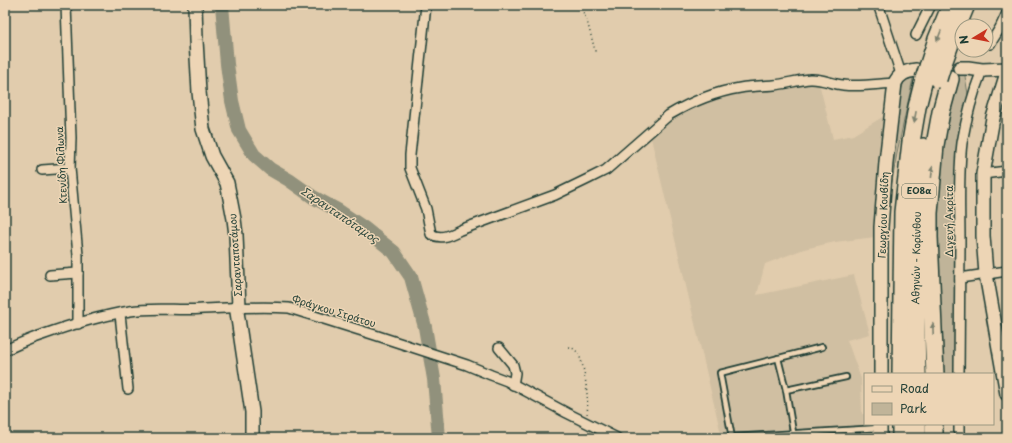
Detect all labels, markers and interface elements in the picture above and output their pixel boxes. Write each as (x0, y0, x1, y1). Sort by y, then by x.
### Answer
north arrow (954, 18, 994, 58)
one-way arrow (935, 30, 941, 42)
text: N (954, 34, 973, 46)
one-way arrow (912, 111, 918, 123)
street label: Κτενίδη Φίλωνα (51, 125, 70, 204)
one-way arrow (929, 165, 936, 178)
street label: Γεωργίου Κουβίδη (873, 171, 892, 259)
water label: Σαρανταπόταμος (298, 182, 384, 248)
road number: ΕΟ8α (902, 184, 936, 198)
street label: Διγενή Ακρίτα (941, 185, 956, 257)
street label: Αθηνών - Κορίνθου (907, 211, 924, 305)
street label: Σαρανταποτάμου (224, 213, 245, 297)
street label: Φράγκου Στράτου (290, 291, 378, 330)
one-way arrow (930, 322, 936, 335)
legend (864, 373, 994, 425)
text: Road (900, 379, 929, 397)
text: Park (900, 399, 927, 417)

